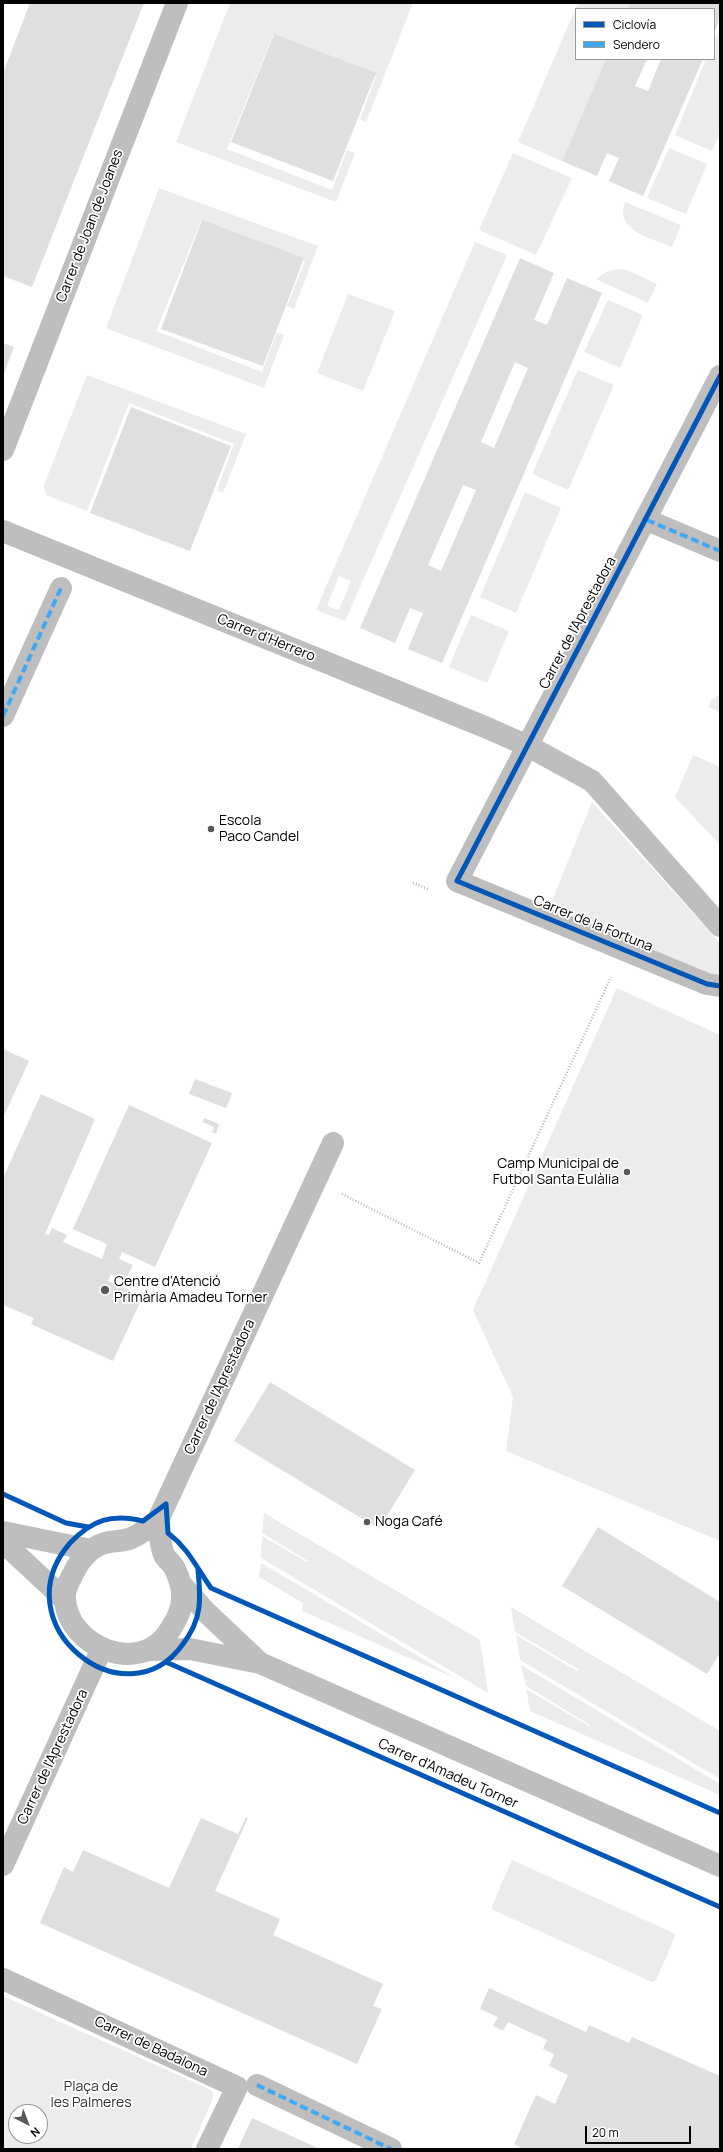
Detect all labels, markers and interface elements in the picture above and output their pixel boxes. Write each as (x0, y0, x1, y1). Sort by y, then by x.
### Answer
legend (575, 8, 715, 60)
text: Ciclovía (613, 16, 656, 33)
text: Sendero (613, 36, 660, 53)
street label: Carrer de Joan de Joanes (53, 147, 127, 305)
street label: Carrer de l'Aprestadora (536, 554, 620, 692)
street label: Carrer d'Herrero (215, 611, 317, 665)
place label: Escola Paco Candel (219, 813, 299, 846)
marker: Escola Paco Candel (206, 824, 216, 834)
street label: Carrer de la Fortuna (531, 892, 655, 956)
place label: Camp Municipal de Futbol Santa Eulàlia (493, 1156, 619, 1188)
marker: Camp Municipal de Futbol Santa Eulàlia (622, 1167, 632, 1177)
place label: Centre d'Atenció Primària Amadeu Torner (114, 1274, 267, 1306)
marker: Centre d'Atenció Primària Amadeu Torner (99, 1284, 111, 1296)
street label: Carrer de l'Aprestadora (181, 1317, 259, 1457)
place label: Noga Café (375, 1514, 443, 1530)
marker: Noga Café (362, 1517, 372, 1527)
street label: Carrer de l'Aprestadora (14, 1687, 92, 1827)
street label: Carrer d'Amadeu Torner (375, 1736, 521, 1812)
street label: Carrer de Badalona (92, 2013, 210, 2081)
park label: Plaça de les Palmeres (50, 2079, 132, 2112)
north arrow (8, 2104, 48, 2144)
scale bar (587, 2118, 693, 2144)
text: N (28, 2124, 44, 2141)
text: 20 m (592, 2124, 619, 2141)

